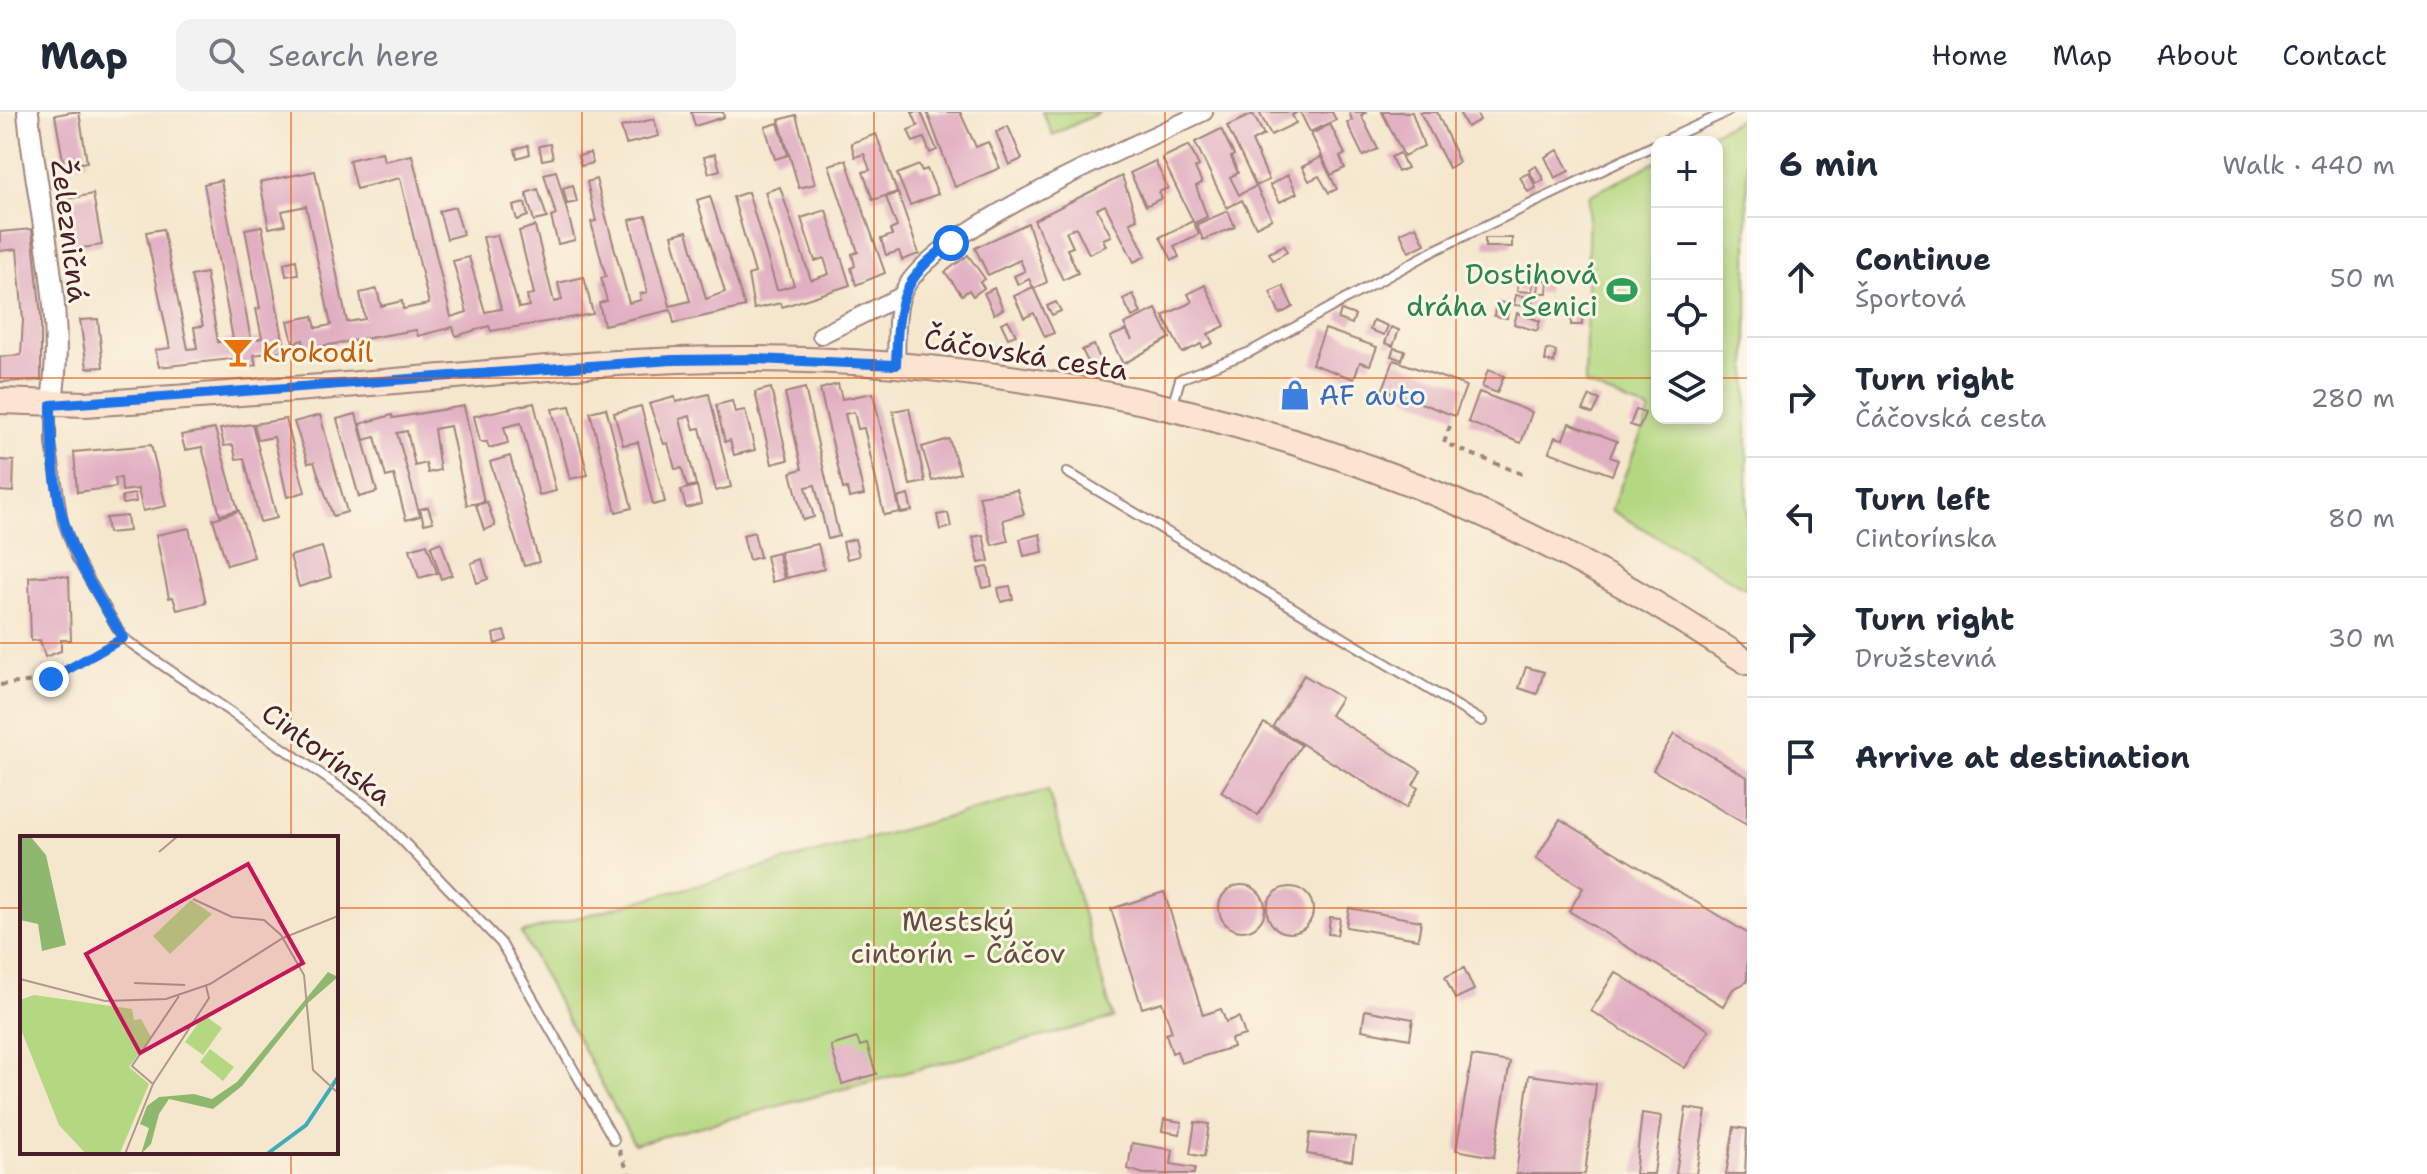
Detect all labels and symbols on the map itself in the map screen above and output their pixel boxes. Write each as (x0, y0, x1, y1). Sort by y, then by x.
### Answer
street label: Železničná (42, 157, 98, 305)
route start (933, 225, 969, 261)
place label: Dostihová dráha v Senici (1406, 255, 1598, 325)
sports icon: Dostihová dráha v Senici (1605, 273, 1639, 307)
street label: Čáčovská cesta (921, 319, 1131, 389)
place label: Krokodíl (262, 333, 374, 371)
bar icon: Krokodíl (221, 335, 255, 369)
place label: AF auto (1319, 376, 1426, 414)
shop icon: AF auto (1278, 378, 1312, 412)
route end (33, 661, 69, 697)
street label: Cintorínska (254, 694, 400, 814)
inset map (20, 836, 338, 1154)
park label: Mestský cintorín - Čáčov (851, 902, 1065, 972)

